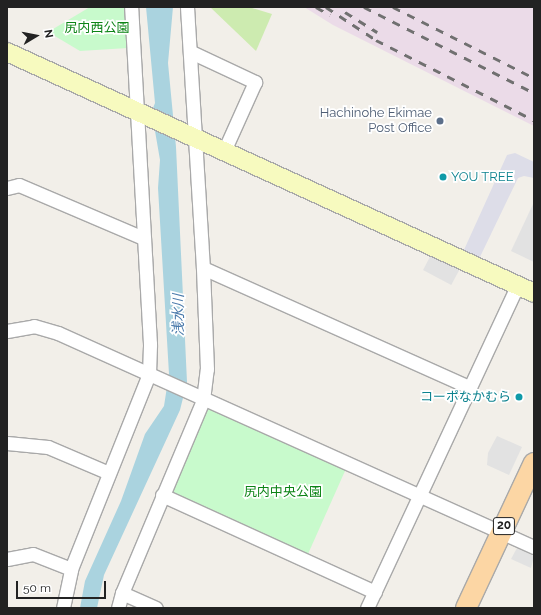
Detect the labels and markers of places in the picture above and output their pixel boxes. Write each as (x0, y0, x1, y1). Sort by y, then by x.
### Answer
place label: Hachinohe Ekimae Post Office (320, 106, 432, 137)
marker: Hachinohe Ekimae Post Office (435, 116, 445, 126)
place label: YOU TREE (451, 169, 514, 185)
marker: YOU TREE (438, 172, 448, 182)
place label: コーポなかむら (420, 389, 511, 405)
marker: コーポなかむら (514, 392, 524, 402)

